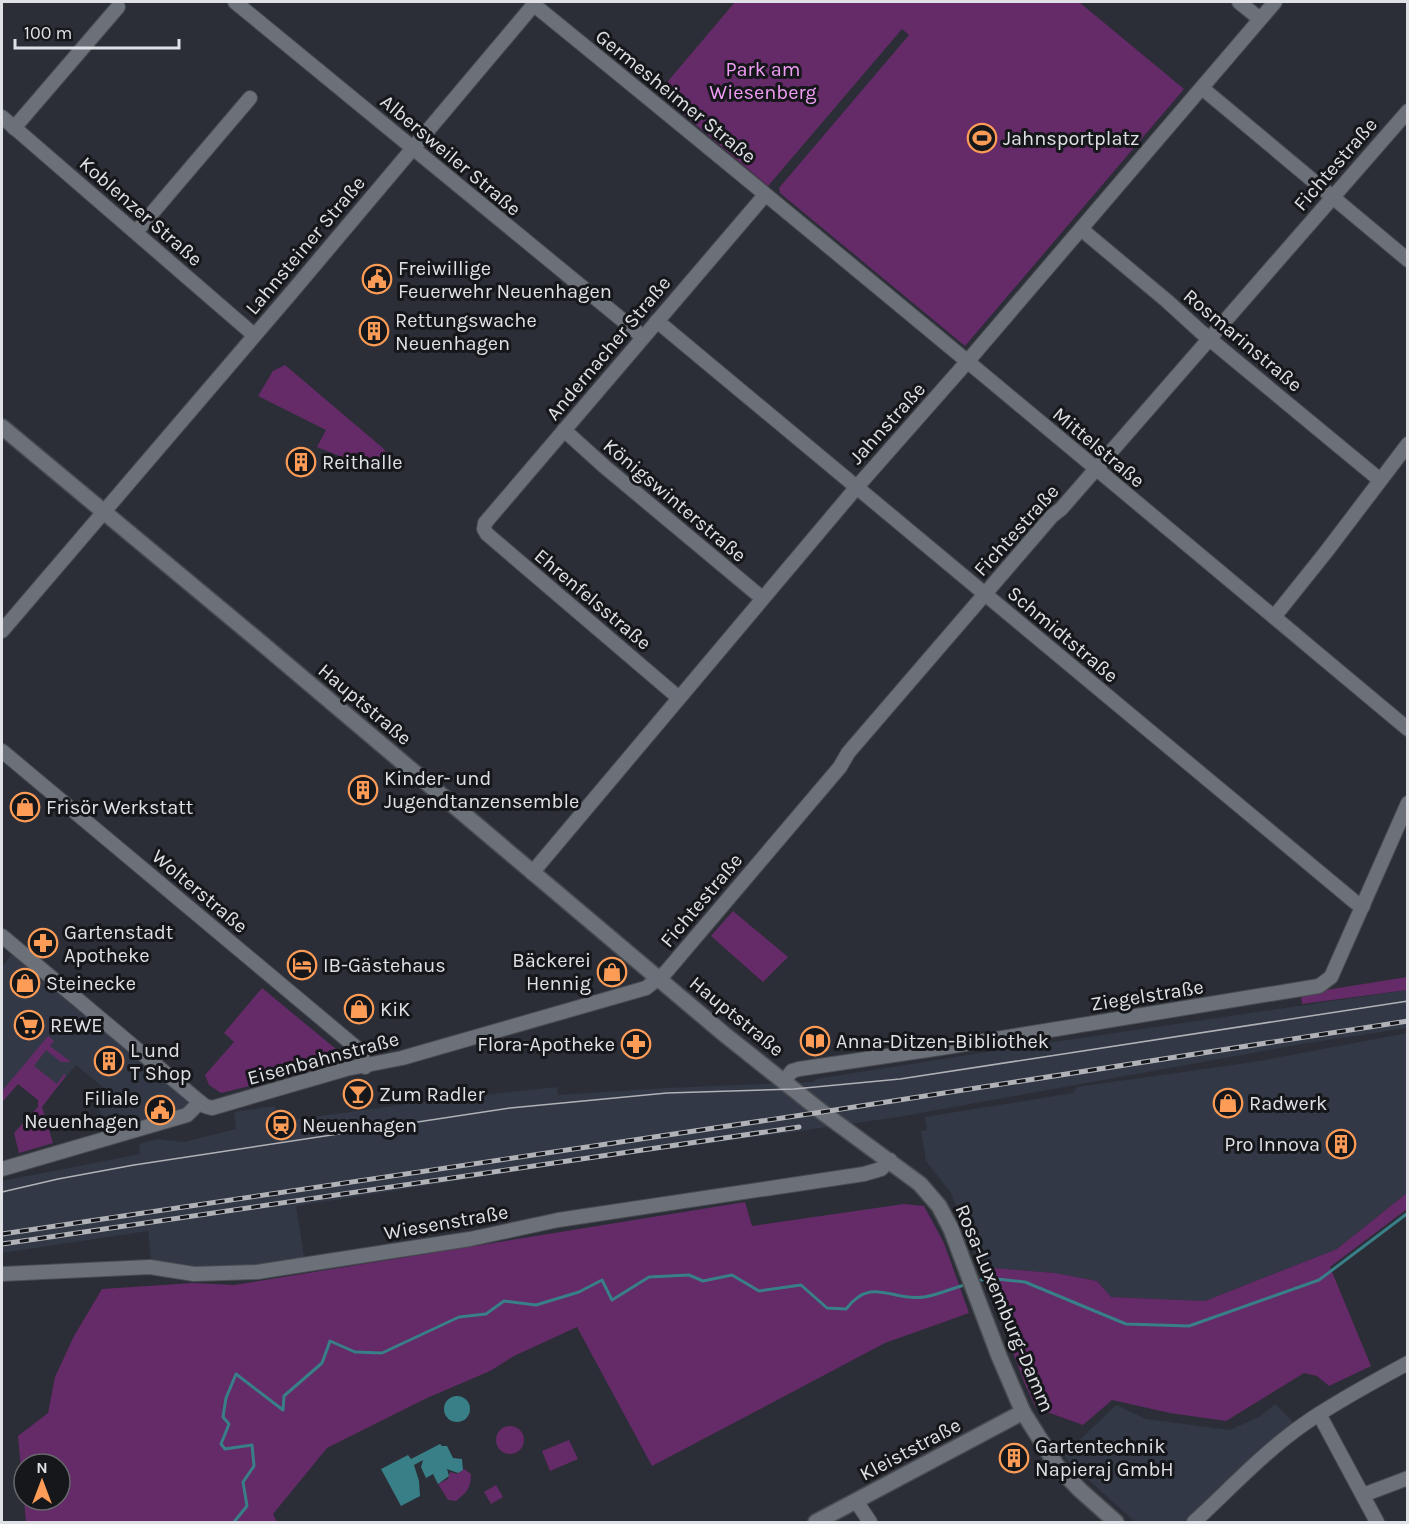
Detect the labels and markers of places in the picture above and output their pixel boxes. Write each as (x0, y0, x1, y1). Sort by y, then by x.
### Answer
sports icon: Jahnsportplatz (966, 122, 998, 154)
place label: Jahnsportplatz (1003, 127, 1139, 150)
place label: Freiwillige Feuerwehr Neuenhagen (398, 257, 612, 303)
public building icon: Freiwillige Feuerwehr Neuenhagen (361, 263, 393, 295)
place label: Rettungswache Neuenhagen (395, 309, 537, 355)
building icon: Rettungswache Neuenhagen (358, 315, 390, 347)
building icon: Reithalle (285, 446, 317, 478)
place label: Reithalle (322, 451, 403, 474)
place label: Kinder- und Jugendtanzensemble (384, 767, 579, 813)
building icon: Kinder- und Jugendtanzensemble (347, 774, 379, 806)
shop icon: Frisör Werkstatt (9, 791, 41, 823)
place label: Frisör Werkstatt (46, 796, 194, 819)
place label: Gartenstadt Apotheke (64, 921, 174, 967)
pharmacy icon: Gartenstadt Apotheke (27, 927, 59, 959)
hotel icon: IB-Gästehaus (286, 949, 318, 981)
place label: Bäckerei Hennig (512, 949, 591, 995)
place label: IB-Gästehaus (323, 954, 446, 977)
shop icon: Bäckerei Hennig (596, 956, 628, 988)
shop icon: Steinecke (9, 967, 41, 999)
place label: Steinecke (46, 972, 136, 995)
shop icon: KiK (343, 993, 375, 1025)
place label: KiK (380, 998, 410, 1021)
supermarket icon: REWE (13, 1009, 45, 1041)
place label: REWE (50, 1014, 103, 1037)
library icon: Anna-Ditzen-Bibliothek (799, 1025, 831, 1057)
pharmacy icon: Flora-Apotheke (620, 1028, 652, 1060)
place label: Anna-Ditzen-Bibliothek (836, 1030, 1049, 1053)
place label: Flora-Apotheke (477, 1033, 615, 1056)
place label: L und T Shop (130, 1039, 192, 1085)
building icon: L und T Shop (93, 1045, 125, 1077)
bar icon: Zum Radler (342, 1078, 374, 1110)
place label: Zum Radler (379, 1083, 485, 1106)
place label: Filiale Neuenhagen (24, 1087, 139, 1133)
shop icon: Radwerk (1212, 1087, 1244, 1119)
place label: Radwerk (1249, 1092, 1327, 1115)
public building icon: Filiale Neuenhagen (144, 1094, 176, 1126)
station icon: Neuenhagen (265, 1109, 297, 1141)
place label: Neuenhagen (302, 1114, 417, 1137)
building icon: Pro Innova (1325, 1128, 1357, 1160)
place label: Pro Innova (1224, 1133, 1320, 1156)
place label: Gartentechnik Napieraj GmbH (1035, 1435, 1174, 1481)
building icon: Gartentechnik Napieraj GmbH (998, 1442, 1030, 1474)

